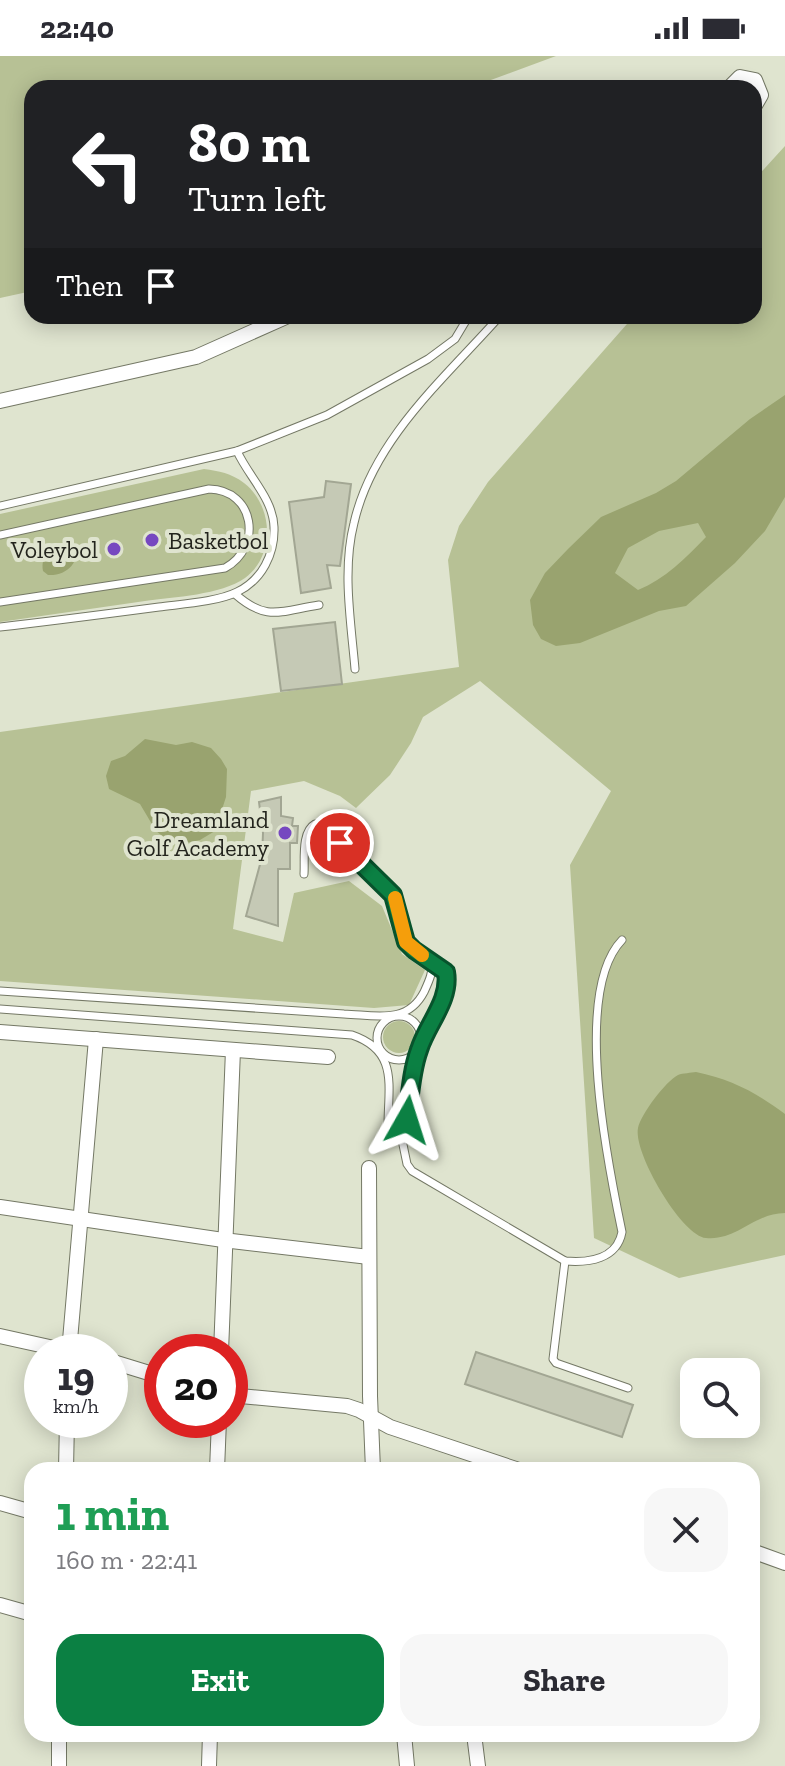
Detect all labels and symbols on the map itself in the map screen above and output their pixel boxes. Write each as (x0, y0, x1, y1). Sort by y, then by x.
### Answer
place label: Basketbol (168, 526, 268, 555)
marker: Basketbol (143, 531, 161, 549)
place label: Voleybol (10, 535, 98, 564)
marker: Voleybol (105, 540, 123, 558)
place label: Dreamland Golf Academy (127, 805, 270, 862)
pin (306, 809, 374, 877)
marker: Dreamland Golf Academy (276, 824, 294, 842)
position arrow (365, 1078, 449, 1162)
speed limit sign: 20 (144, 1334, 248, 1438)

